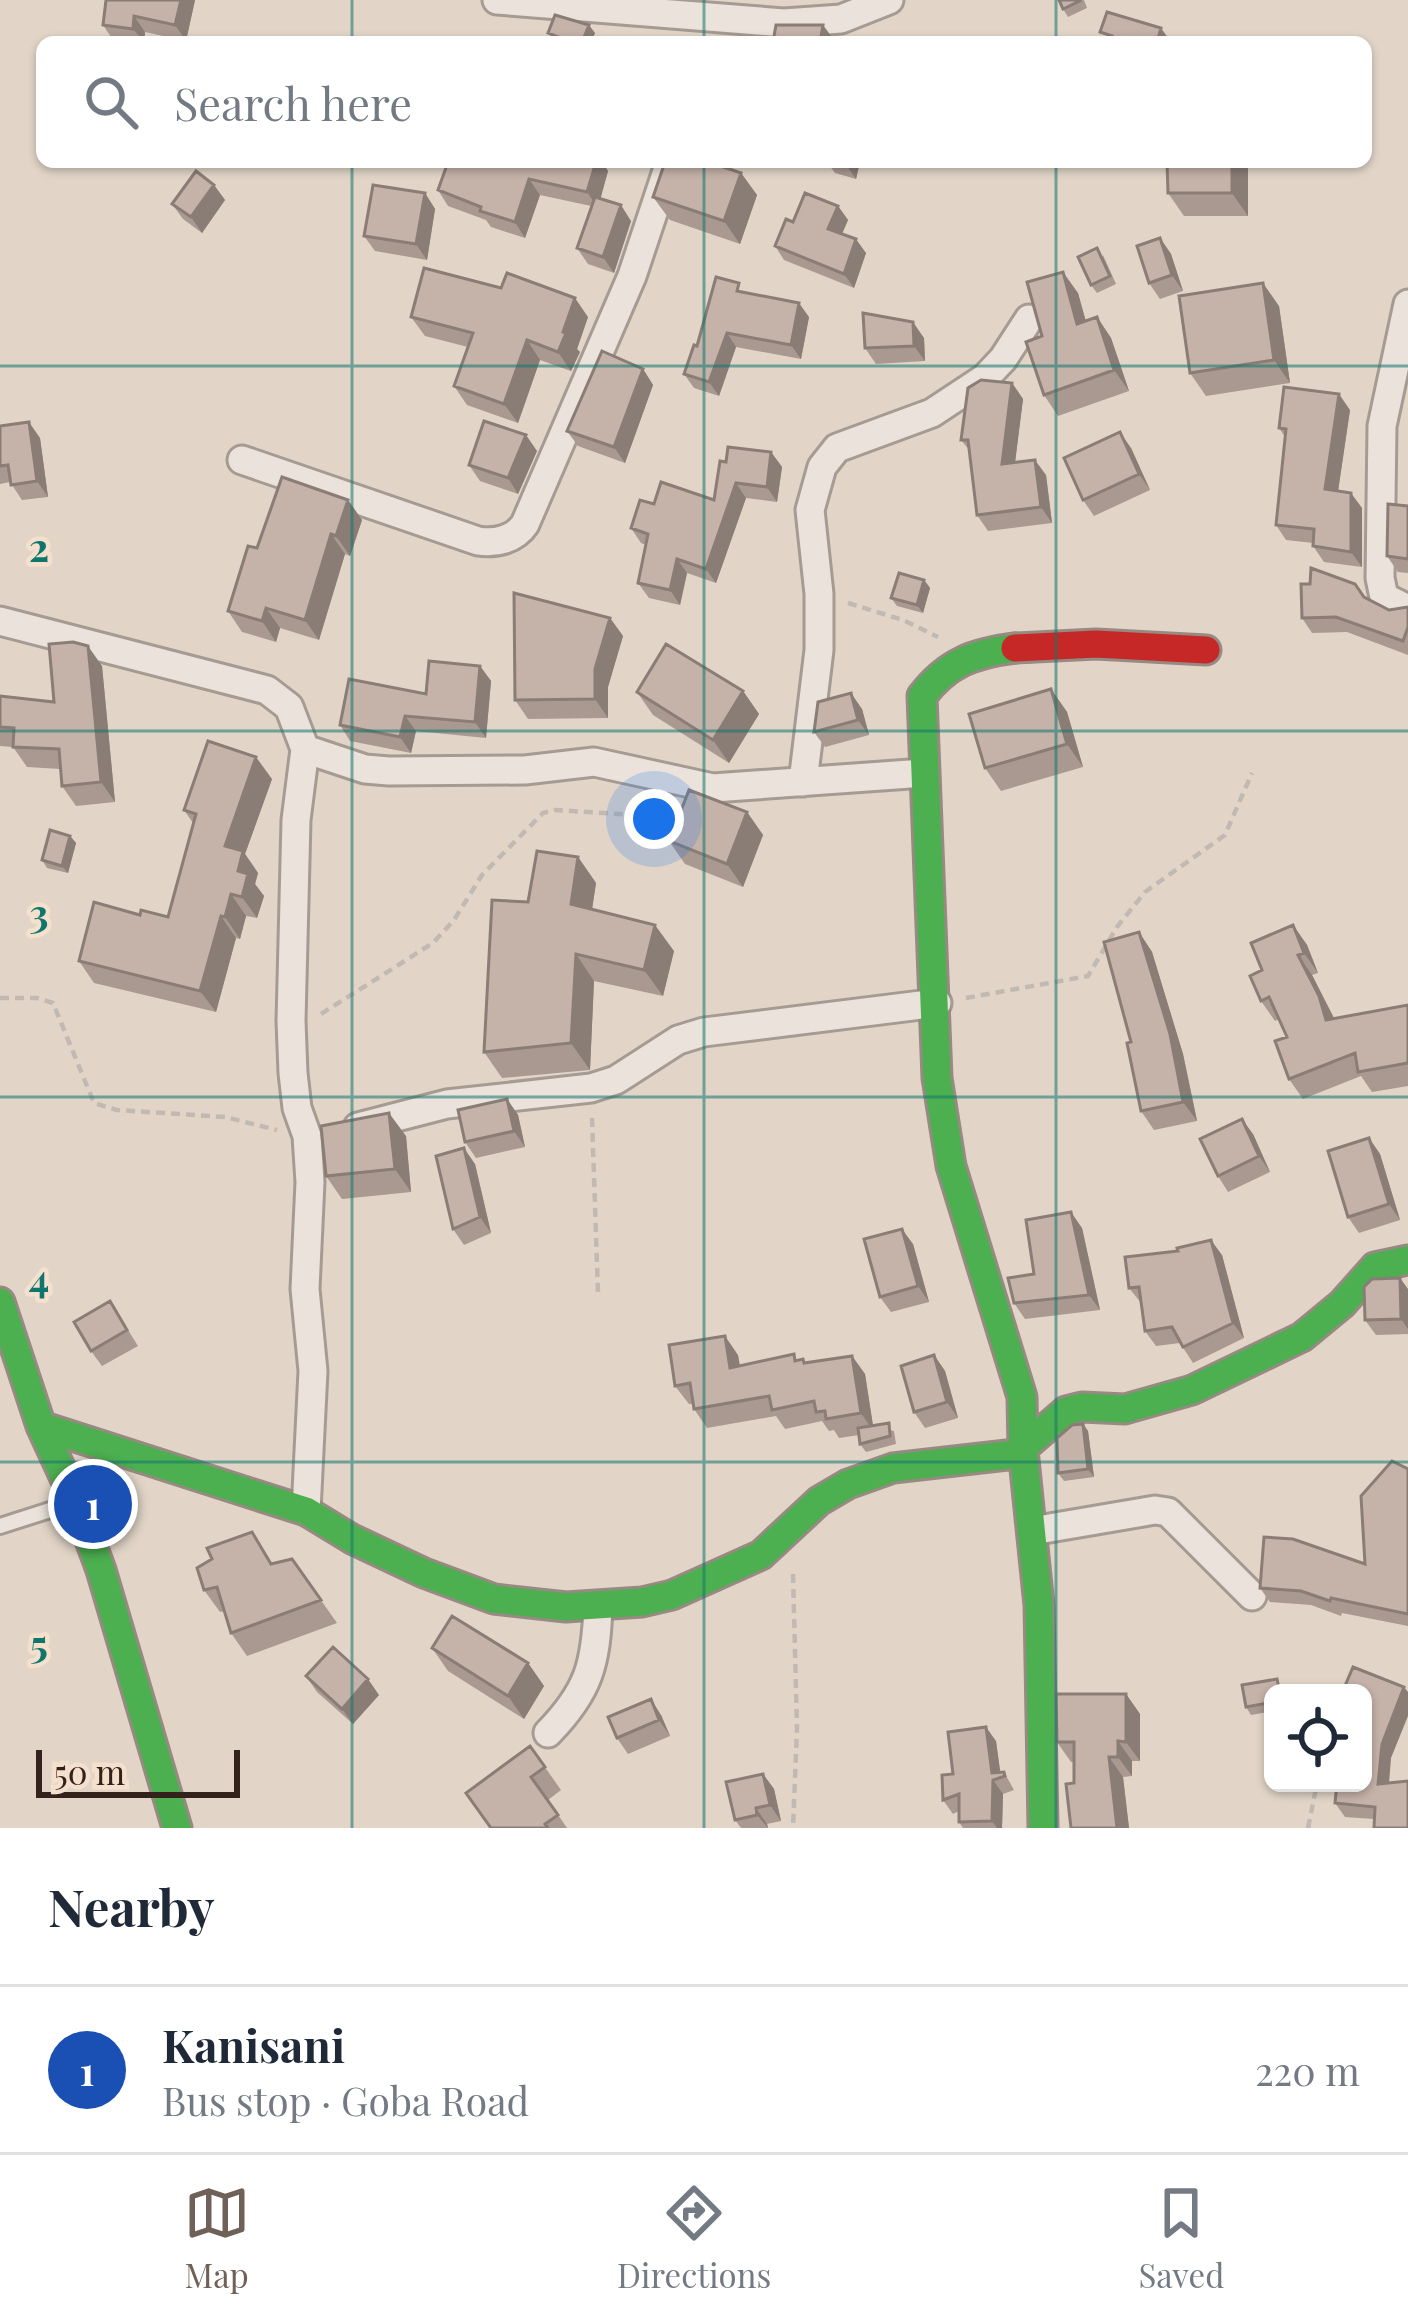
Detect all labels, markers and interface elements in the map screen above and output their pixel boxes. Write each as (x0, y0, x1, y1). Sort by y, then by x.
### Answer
search box (36, 36, 1372, 168)
icon: search (78, 69, 144, 135)
text: Search here (174, 72, 412, 132)
text: 2 (29, 520, 49, 572)
your location (624, 789, 684, 849)
text: 3 (29, 886, 49, 938)
text: 4 (29, 1251, 49, 1303)
pin: 1 (54, 1459, 132, 1549)
text: 5 (30, 1617, 48, 1669)
map controls (1264, 1684, 1372, 1792)
button: locate (1264, 1684, 1372, 1792)
scale bar (36, 1744, 240, 1797)
text: 50 m (54, 1749, 125, 1793)
text: Nearby (48, 1872, 214, 1940)
text: Kanisani (162, 2014, 345, 2074)
text: 1 (80, 2044, 94, 2096)
text: 220 m (1255, 2044, 1360, 2096)
text: Bus stop · Goba Road (162, 2074, 529, 2126)
tab: Map (184, 2180, 250, 2296)
tab: Directions (617, 2180, 771, 2296)
tab: Saved (1139, 2180, 1224, 2296)

